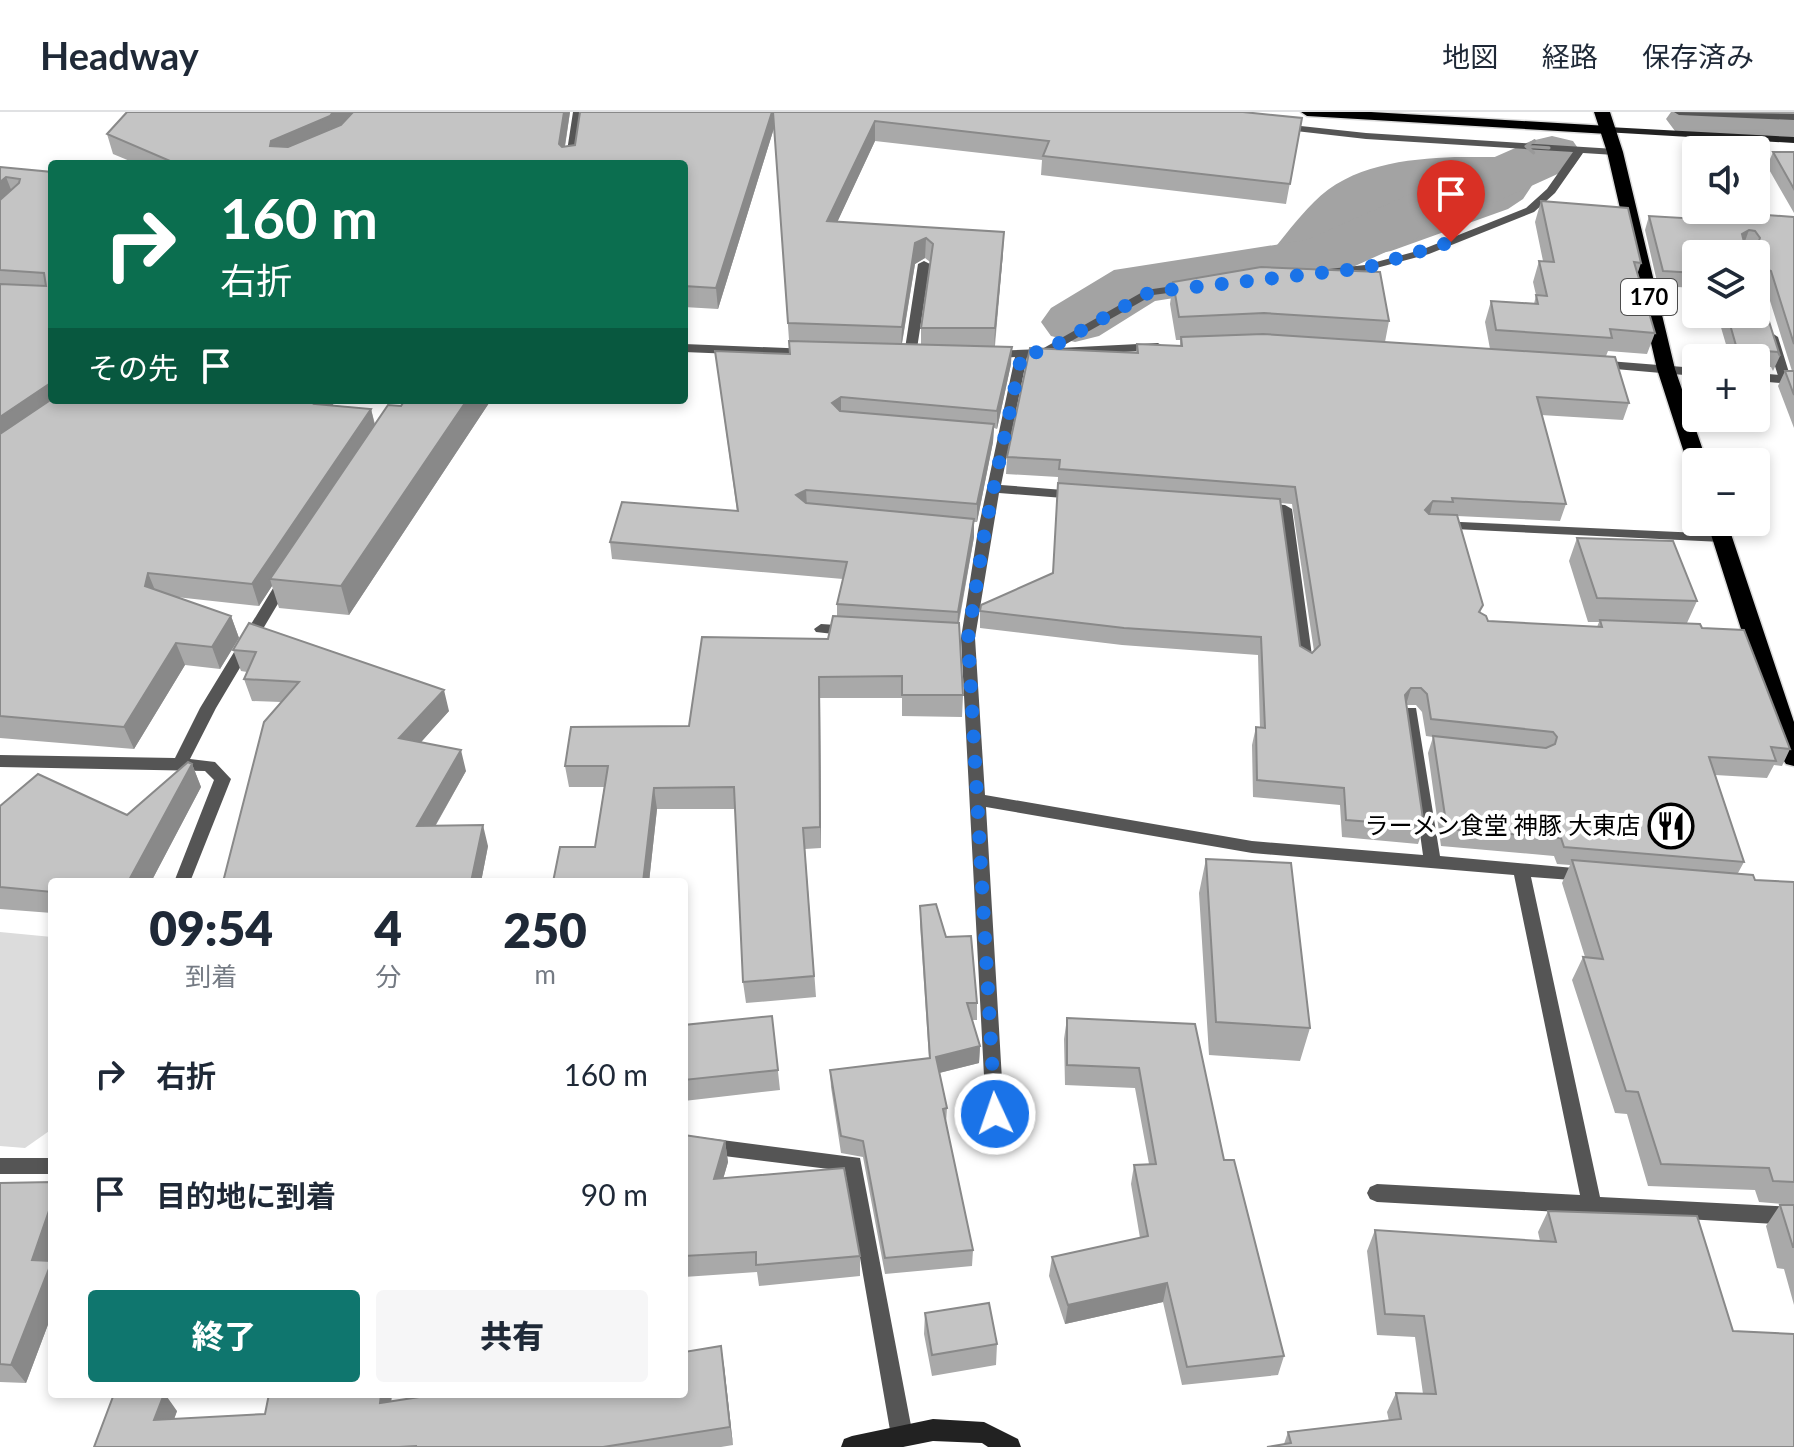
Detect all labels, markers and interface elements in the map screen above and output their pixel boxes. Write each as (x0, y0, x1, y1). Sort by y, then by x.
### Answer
text: Headway (40, 32, 199, 78)
text: 地図 (1442, 39, 1498, 73)
text: 経路 (1542, 39, 1598, 73)
text: 保存済み (1642, 39, 1754, 73)
map controls (1682, 136, 1770, 536)
button: sound (1682, 136, 1770, 224)
one-way arrow (1524, 139, 1551, 154)
pin (1417, 160, 1485, 242)
icon: arrive (1429, 172, 1473, 216)
text: 160 m (220, 184, 378, 251)
icon: right (88, 192, 192, 296)
button: layers (1682, 240, 1770, 328)
text: 右折 (220, 258, 292, 302)
road number: 170 (1621, 279, 1677, 315)
icon: arrive (194, 344, 238, 388)
button: + (1682, 344, 1770, 432)
text: その先 (88, 349, 178, 385)
button: − (1682, 448, 1770, 536)
restaurant icon: ラーメン食堂 神豚 大東店 (1647, 802, 1695, 850)
place label: ラーメン食堂 神豚 大東店 (1365, 810, 1640, 839)
text: 09:54 (149, 899, 273, 956)
text: 4 (374, 899, 402, 956)
text: 250 (503, 901, 587, 958)
text: m (534, 958, 556, 990)
text: 到着 (185, 960, 237, 992)
text: 分 (375, 960, 401, 992)
icon: right (88, 1052, 132, 1096)
text: 160 m (563, 1056, 648, 1092)
text: 右折 (156, 1057, 216, 1093)
position arrow (953, 1072, 1037, 1156)
icon: arrive (88, 1172, 132, 1216)
text: 90 m (581, 1176, 648, 1212)
text: 目的地に到着 (156, 1177, 336, 1213)
button: 終了 (88, 1290, 360, 1382)
button: 共有 (376, 1290, 648, 1382)

